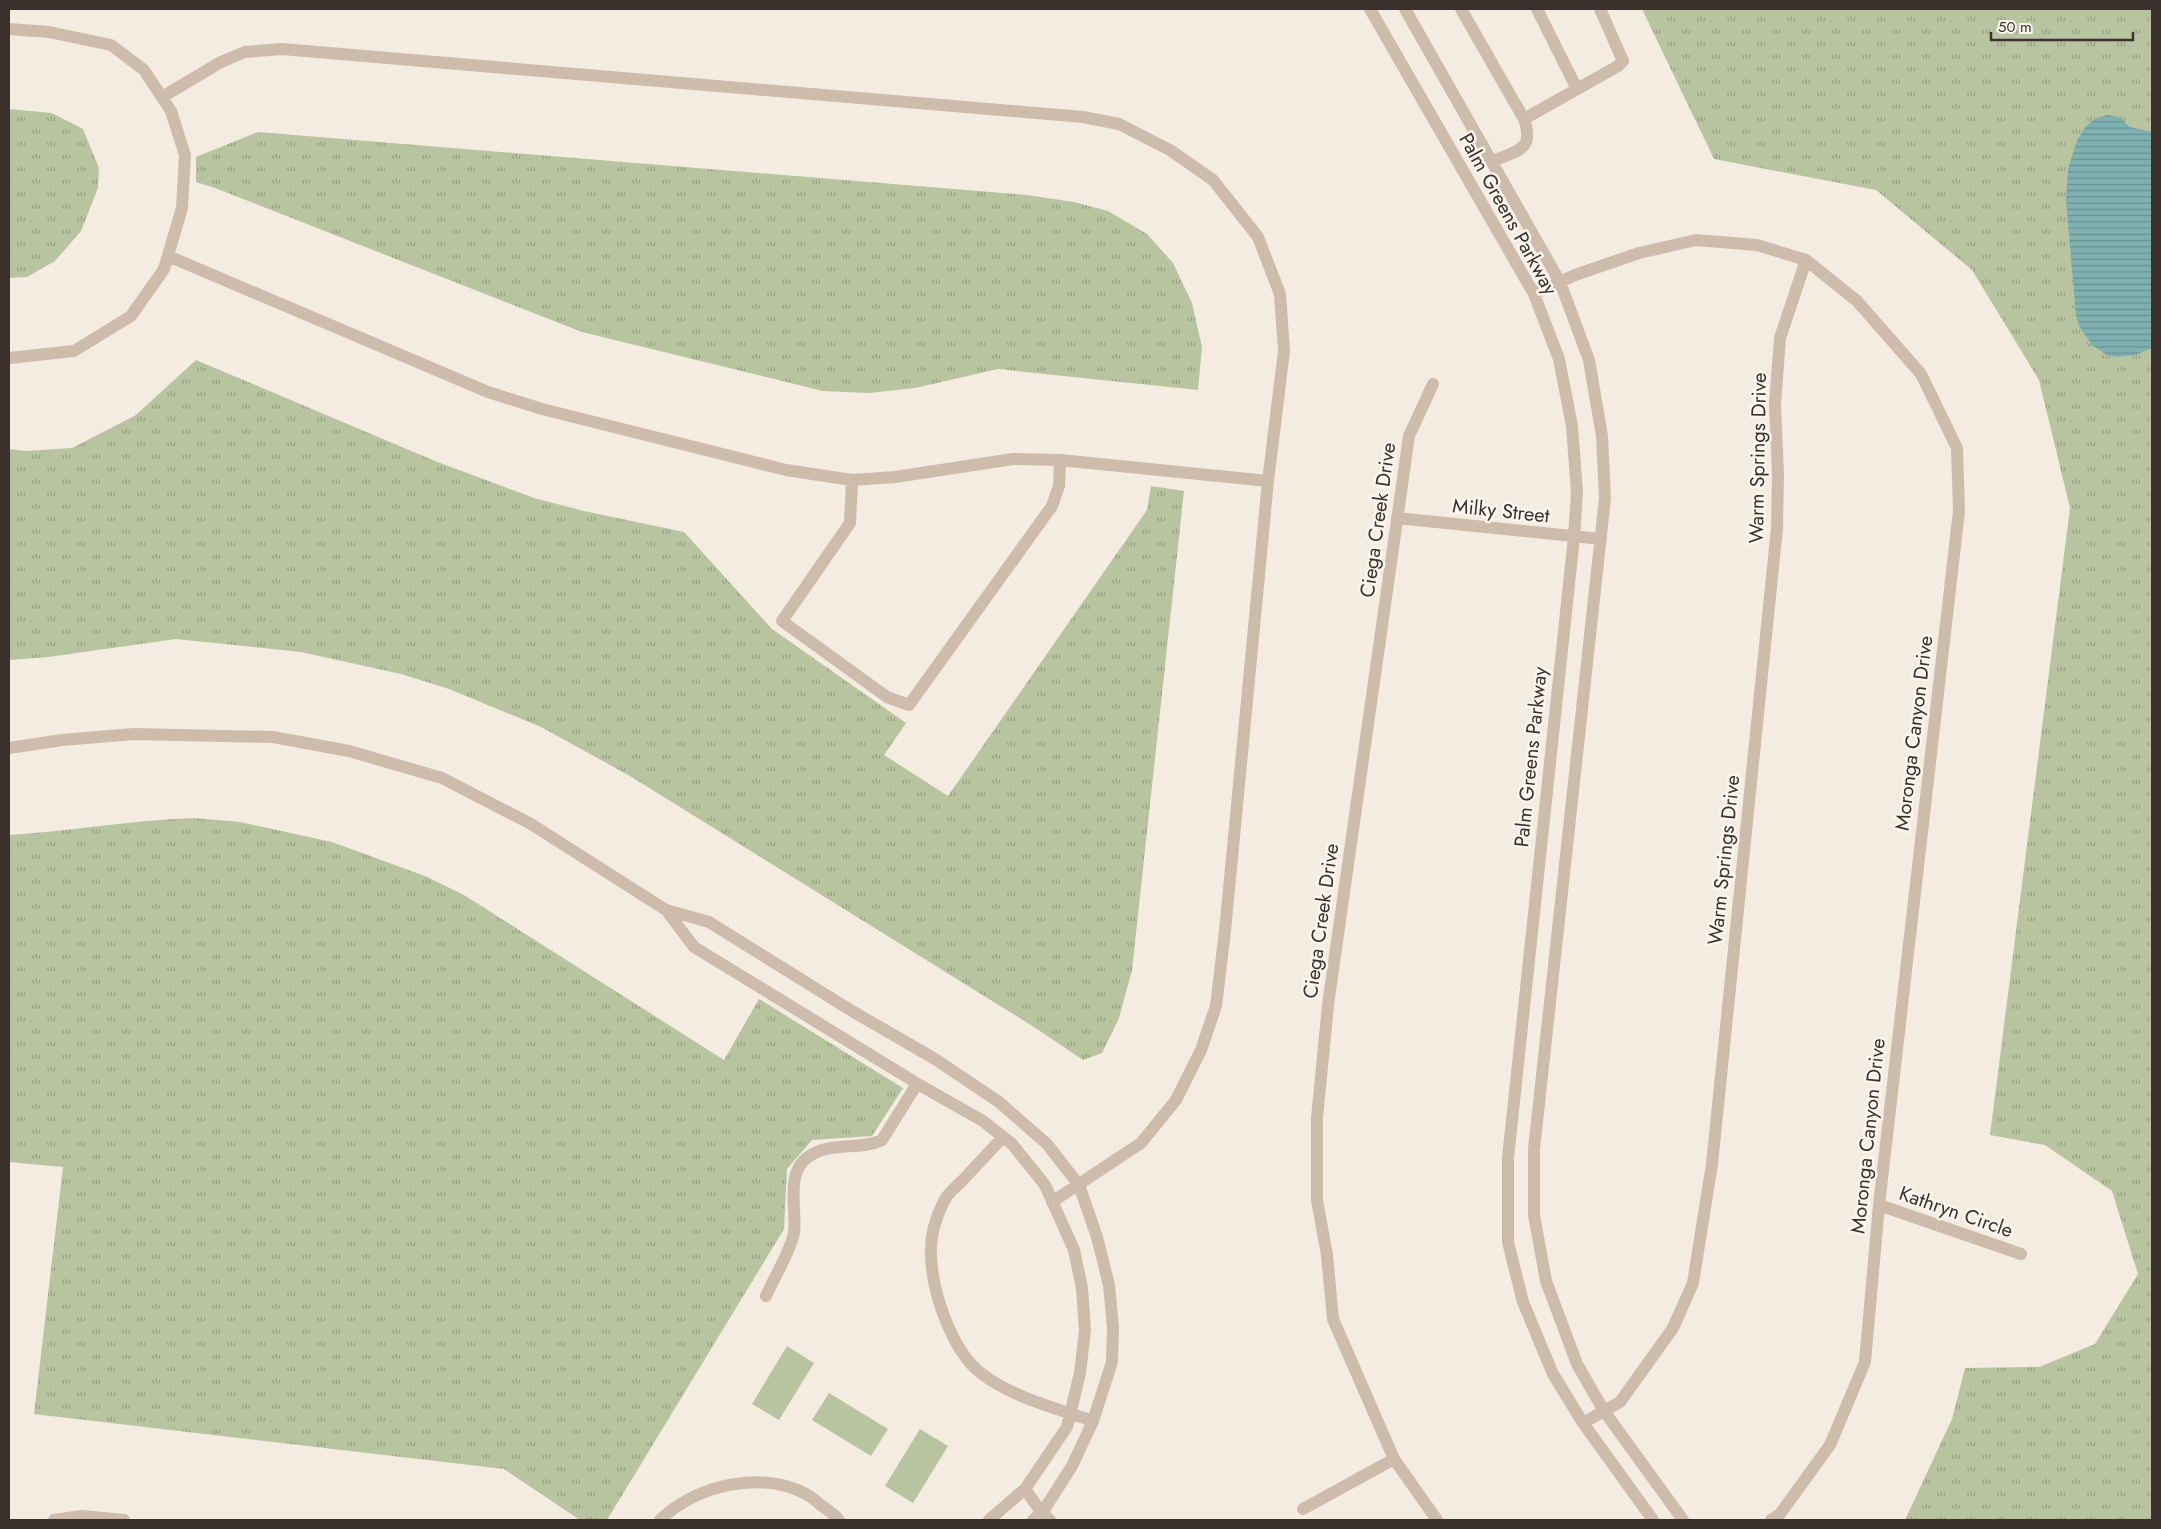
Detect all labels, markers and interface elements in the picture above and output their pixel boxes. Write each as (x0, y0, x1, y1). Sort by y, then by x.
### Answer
scale bar (1991, 10, 2134, 42)
text: 50 m (1998, 16, 2032, 38)
street label: Palm Greens Parkway (1451, 128, 1565, 300)
street label: Warm Springs Drive (1742, 372, 1774, 544)
street label: Ciega Creek Drive (1353, 441, 1403, 599)
street label: Milky Street (1451, 491, 1551, 531)
street label: Moronga Canyon Drive (1888, 634, 1940, 832)
street label: Palm Greens Parkway (1507, 665, 1555, 849)
street label: Warm Springs Drive (1701, 774, 1747, 946)
street label: Ciega Creek Drive (1296, 842, 1346, 1000)
street label: Moronga Canyon Drive (1843, 1037, 1893, 1235)
street label: Kathryn Circle (1895, 1179, 2017, 1245)

